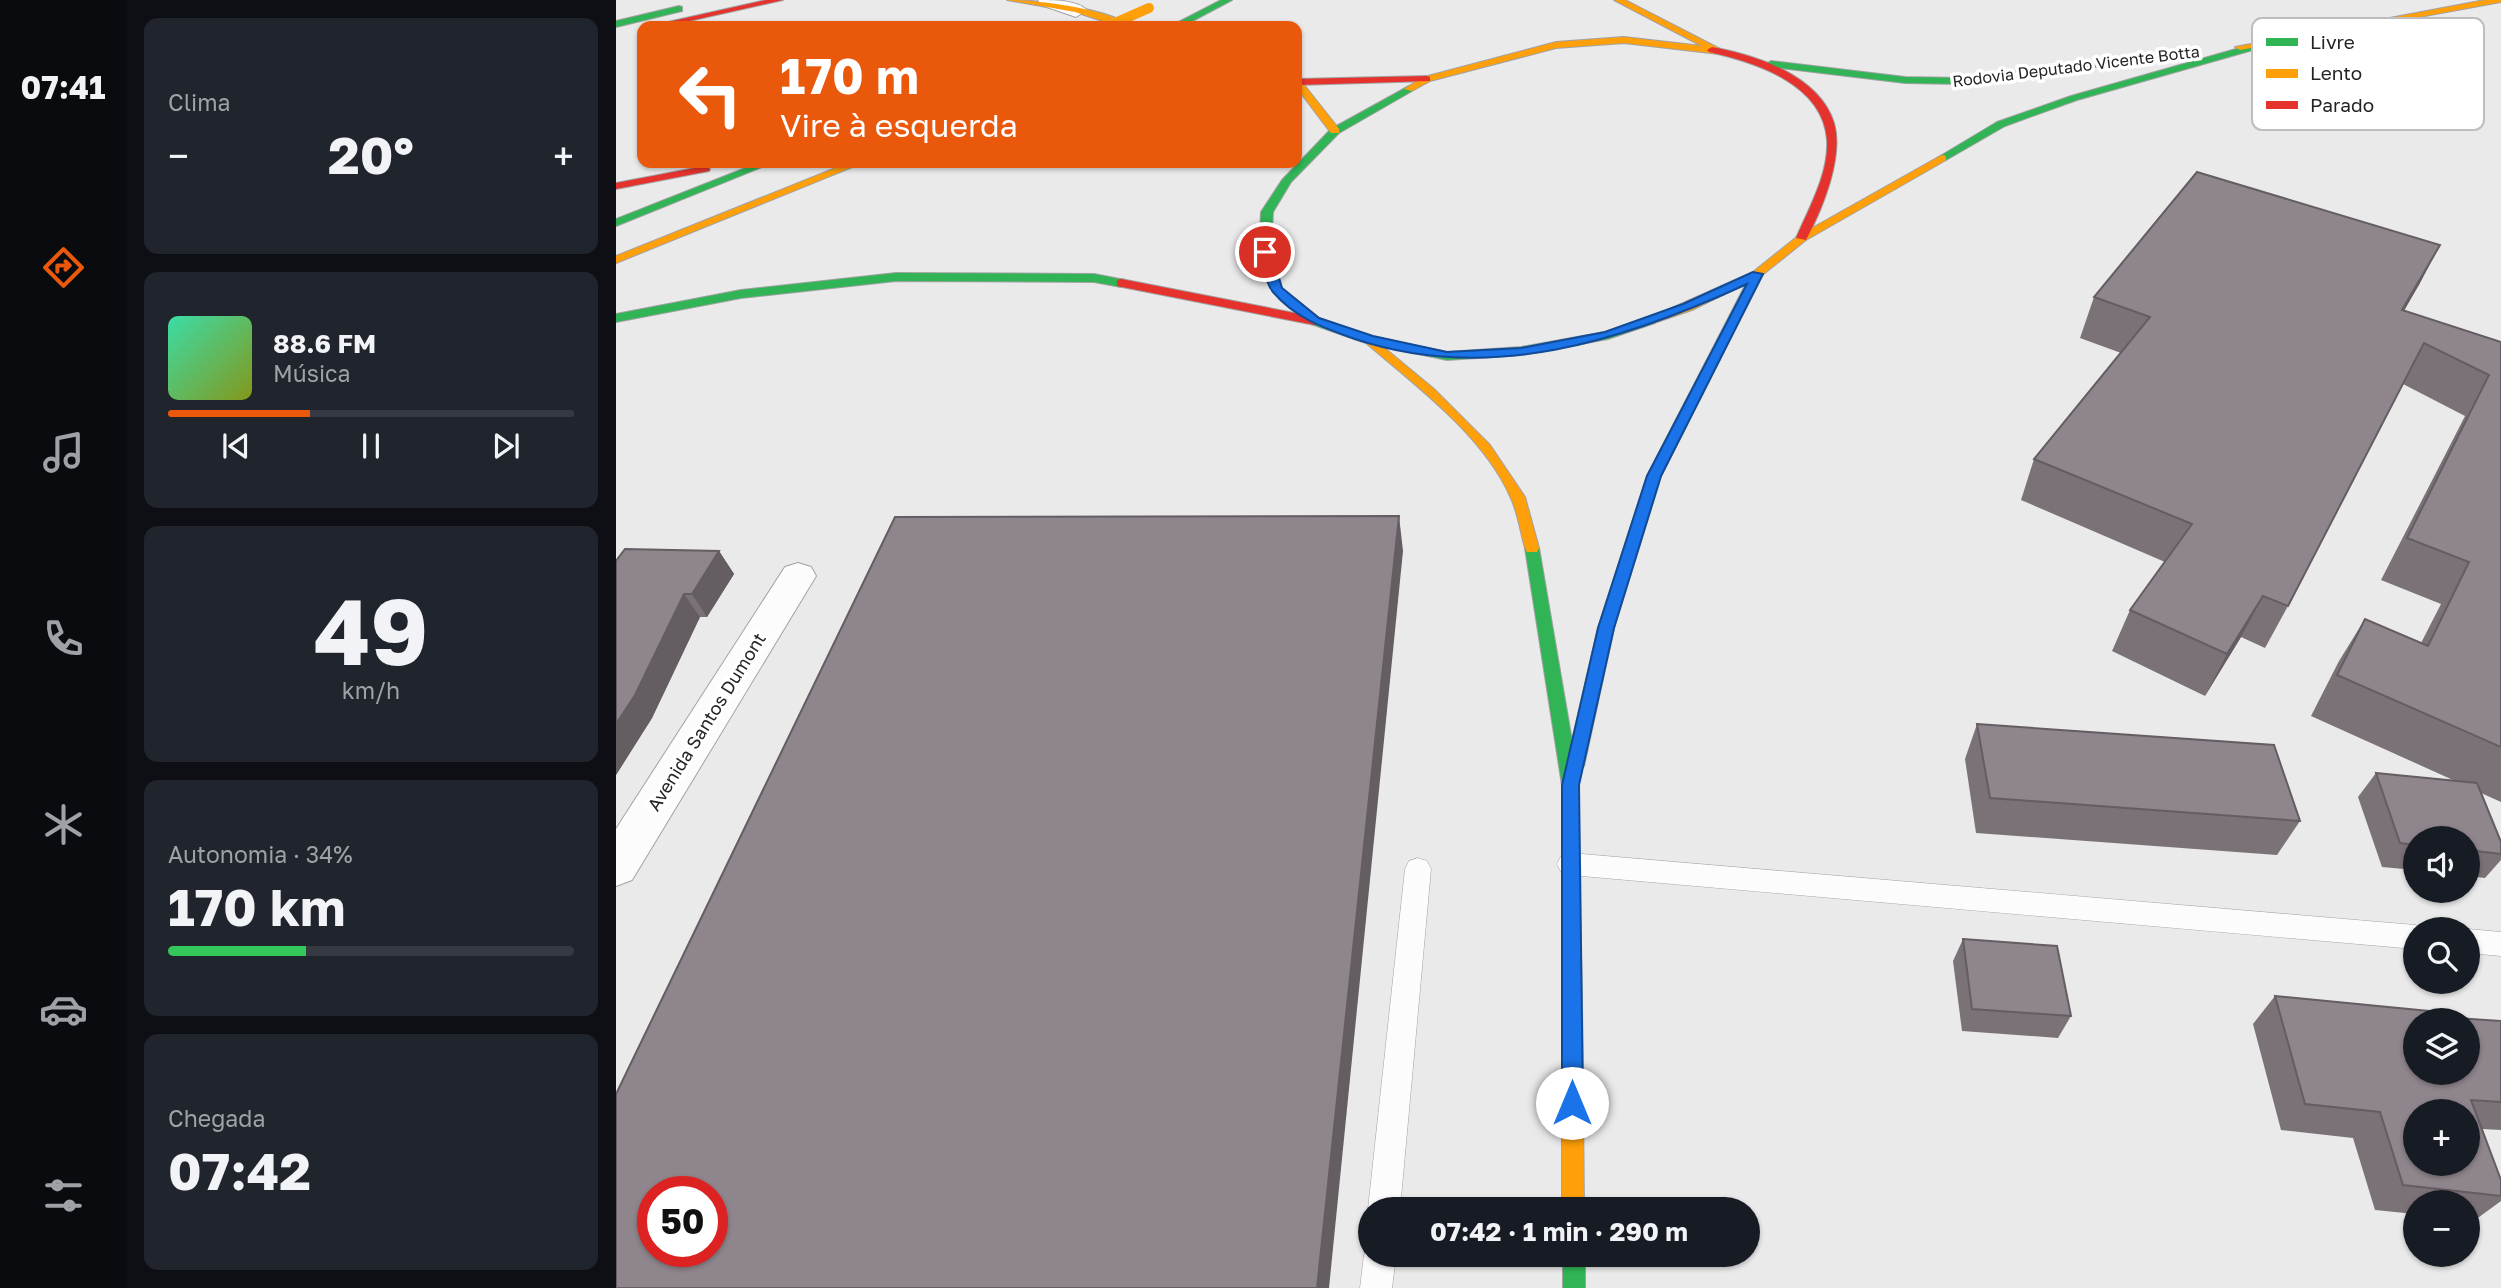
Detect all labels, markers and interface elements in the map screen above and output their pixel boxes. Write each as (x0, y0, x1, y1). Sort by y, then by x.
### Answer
legend (2252, 18, 2484, 130)
text: Livre (2310, 30, 2355, 53)
street label: Rodovia Deputado Vicente Botta (1951, 41, 2201, 91)
text: 170 m (780, 46, 919, 105)
icon: left (665, 49, 756, 140)
text: Lento (2310, 61, 2362, 84)
text: 07:41 (21, 68, 105, 106)
text: Clima (168, 88, 231, 116)
text: Parado (2310, 93, 2374, 116)
text: Vire à esquerda (780, 106, 1018, 144)
text: 20° (328, 123, 414, 185)
text: − (168, 133, 189, 178)
text: + (553, 133, 574, 178)
pin (1235, 222, 1295, 282)
icon: arrive (1246, 233, 1284, 271)
icon: directions (39, 243, 88, 292)
text: 88.6 FM (273, 328, 376, 359)
text: Música (273, 359, 351, 387)
icon: previous (217, 427, 255, 465)
icon: pause (352, 427, 390, 465)
icon: next (487, 427, 525, 465)
icon: music (39, 428, 88, 477)
text: 49 (314, 576, 428, 685)
icon: phone (39, 614, 88, 663)
street label: Avenida Santos Dumont (642, 628, 770, 815)
text: km/h (342, 676, 400, 704)
icon: climate (39, 800, 88, 849)
map controls (2403, 826, 2480, 1267)
button: sound (2403, 826, 2480, 903)
text: Autonomia · 34% (168, 840, 353, 868)
text: 170 km (168, 875, 346, 937)
button: search (2403, 917, 2480, 994)
icon: car (39, 985, 88, 1034)
button: layers (2403, 1008, 2480, 1085)
position arrow (1535, 1066, 1609, 1140)
button: + (2403, 1099, 2480, 1176)
text: Chegada (168, 1104, 265, 1132)
text: 07:42 (168, 1139, 311, 1201)
icon: filters (39, 1171, 88, 1220)
speed limit sign: 50 (637, 1176, 728, 1267)
button: − (2403, 1190, 2480, 1267)
text: 07:42 · 1 min · 290 m (1430, 1216, 1688, 1247)

